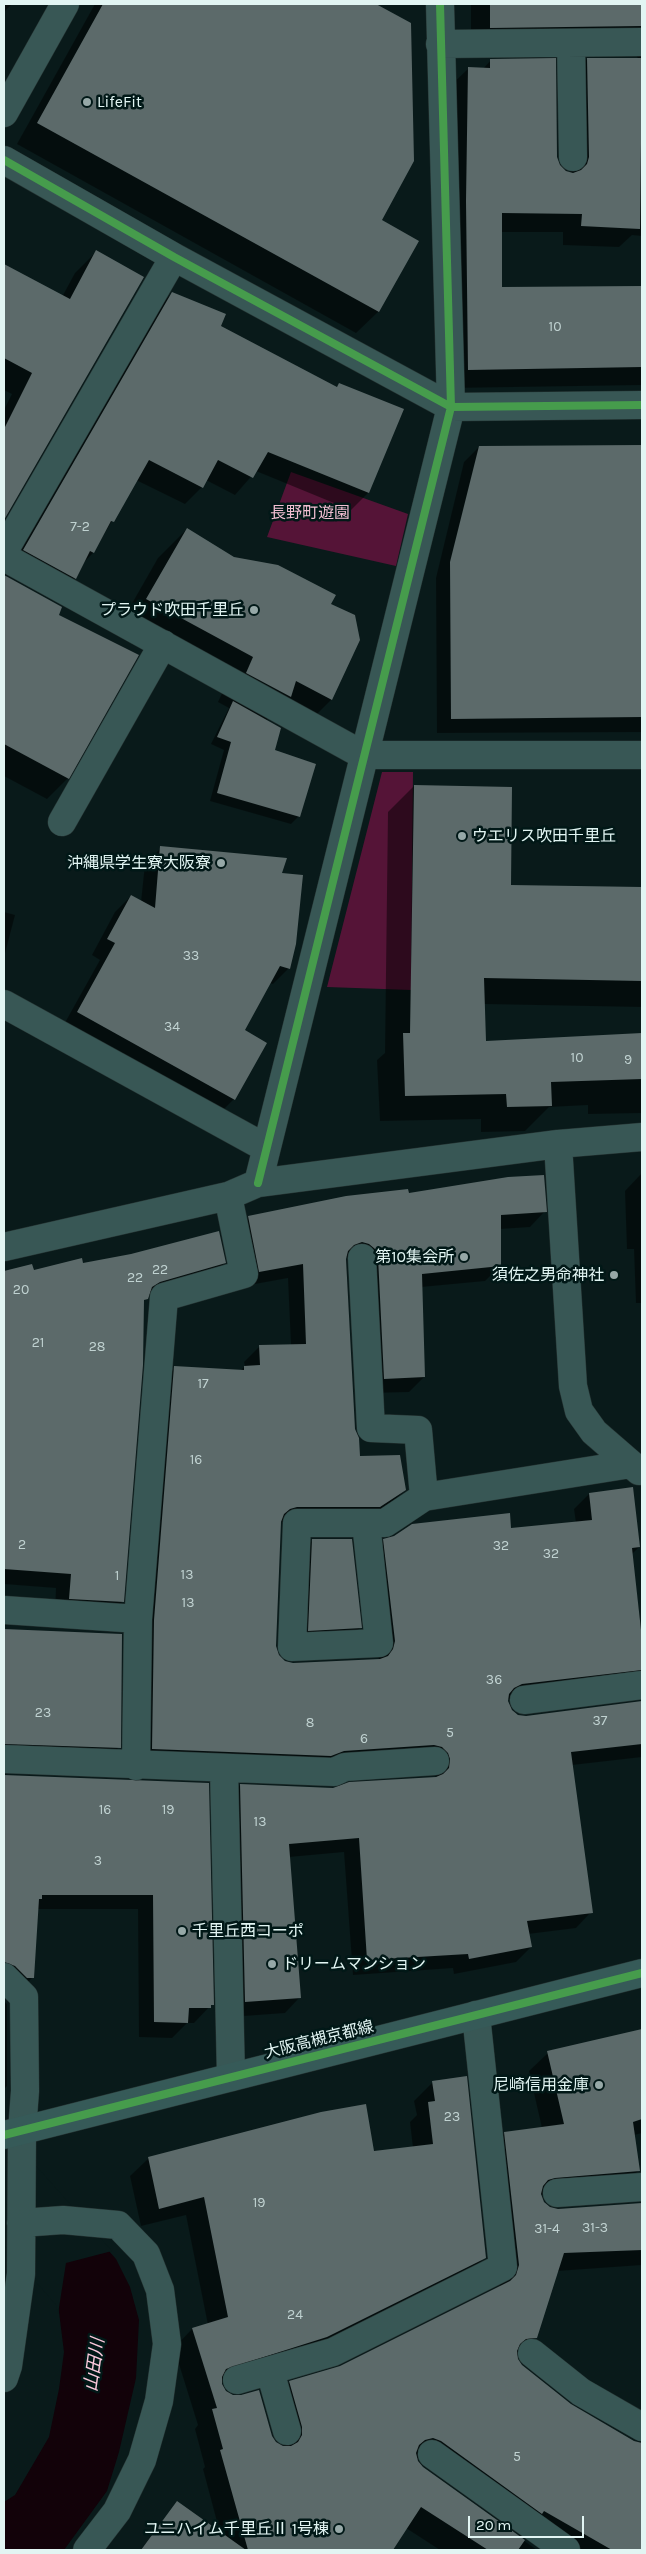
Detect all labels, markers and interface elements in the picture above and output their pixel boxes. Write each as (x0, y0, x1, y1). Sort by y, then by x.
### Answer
place label: LifeFit (97, 92, 142, 112)
marker: LifeFit (81, 96, 93, 108)
house number: 10 (549, 319, 561, 335)
park label: 長野町遊園 (270, 503, 350, 523)
house number: 7-2 (70, 519, 90, 535)
place label: プラウド吹田千里丘 (100, 600, 244, 620)
marker: プラウド吹田千里丘 (248, 604, 260, 616)
place label: ウエリス吹田千里丘 (472, 826, 616, 846)
marker: ウエリス吹田千里丘 (456, 830, 468, 842)
place label: 沖縄県学生寮大阪寮 (67, 853, 211, 873)
marker: 沖縄県学生寮大阪寮 (215, 857, 227, 869)
house number: 33 (183, 948, 199, 964)
house number: 34 (164, 1019, 180, 1035)
house number: 10 (571, 1050, 583, 1066)
house number: 9 (624, 1052, 632, 1068)
place label: 第10集会所 (375, 1247, 454, 1267)
marker: 第10集会所 (458, 1251, 470, 1263)
house number: 22 (152, 1262, 168, 1278)
place label: 須佐之男命神社 (492, 1265, 604, 1285)
marker: 須佐之男命神社 (608, 1269, 620, 1281)
house number: 22 (127, 1270, 143, 1286)
house number: 20 (13, 1282, 29, 1298)
house number: 21 (32, 1335, 44, 1351)
house number: 28 (89, 1339, 105, 1355)
house number: 17 (197, 1376, 209, 1392)
house number: 16 (190, 1452, 202, 1468)
house number: 2 (18, 1537, 26, 1553)
house number: 32 (493, 1538, 509, 1554)
house number: 32 (543, 1546, 559, 1562)
house number: 13 (181, 1567, 193, 1583)
house number: 1 (115, 1568, 119, 1584)
house number: 13 (182, 1595, 194, 1611)
house number: 36 (486, 1672, 502, 1688)
house number: 23 (35, 1705, 51, 1721)
house number: 37 (593, 1713, 607, 1729)
house number: 8 (306, 1715, 314, 1731)
house number: 5 (446, 1725, 454, 1741)
house number: 6 (360, 1731, 368, 1747)
house number: 16 (99, 1802, 111, 1818)
house number: 19 (162, 1802, 174, 1818)
house number: 13 (254, 1814, 266, 1830)
house number: 3 (94, 1853, 102, 1869)
place label: 千里丘西コーポ (192, 1921, 304, 1941)
marker: 千里丘西コーポ (176, 1925, 188, 1937)
place label: ドリームマンション (282, 1954, 426, 1974)
marker: ドリームマンション (266, 1958, 278, 1970)
street label: 大阪高槻京都線 (262, 2017, 376, 2063)
place label: 尼崎信用金庫 (493, 2075, 589, 2095)
marker: 尼崎信用金庫 (593, 2079, 605, 2091)
house number: 23 (444, 2109, 460, 2125)
house number: 19 (253, 2195, 265, 2211)
house number: 31-3 (582, 2220, 608, 2236)
house number: 31-4 (534, 2221, 560, 2237)
house number: 24 (287, 2307, 303, 2323)
water label: 山田川 (81, 2337, 109, 2393)
house number: 5 (513, 2449, 521, 2465)
scale bar (471, 2506, 587, 2538)
text: 20 m (476, 2516, 511, 2534)
place label: ユニハイム千里丘Ⅱ 1号棟 (144, 2519, 329, 2539)
marker: ユニハイム千里丘Ⅱ 1号棟 (333, 2523, 345, 2535)

